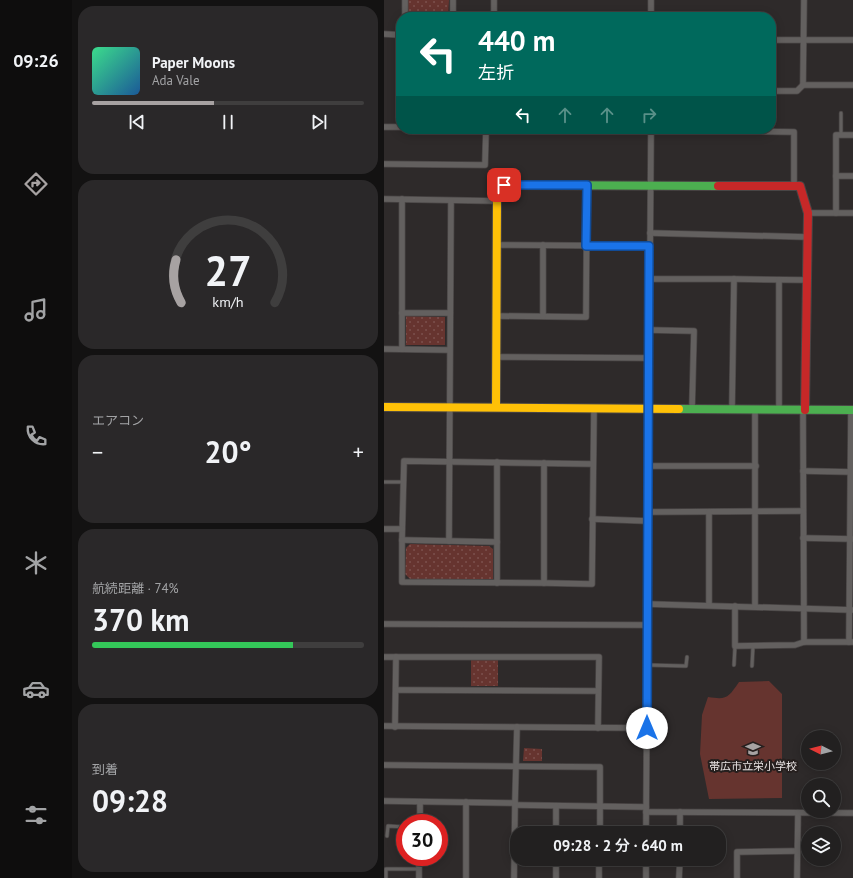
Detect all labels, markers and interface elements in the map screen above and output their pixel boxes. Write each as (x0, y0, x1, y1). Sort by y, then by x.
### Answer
text: 440 m (478, 22, 555, 59)
icon: left (412, 28, 464, 80)
text: 09:26 (13, 49, 59, 72)
text: Paper Moons (152, 53, 235, 72)
text: 左折 (478, 61, 514, 84)
text: Ada Vale (152, 72, 200, 89)
icon: left (512, 104, 534, 126)
icon: ahead (554, 104, 576, 126)
icon: ahead (596, 104, 618, 126)
icon: right (638, 104, 660, 126)
icon: previous (126, 111, 148, 133)
icon: pause (217, 111, 239, 133)
icon: next (308, 111, 330, 133)
pin (487, 168, 521, 202)
icon: directions (22, 170, 50, 198)
icon: arrive (493, 174, 515, 196)
text: 27 (204, 243, 252, 296)
text: km/h (212, 291, 244, 310)
icon: music (22, 296, 50, 324)
text: エアコン (92, 412, 144, 429)
icon: phone (22, 422, 50, 450)
text: 20° (204, 432, 252, 471)
text: − (92, 438, 103, 466)
text: + (353, 438, 364, 466)
icon: climate (22, 549, 50, 577)
text: 航続距離 · 74% (92, 580, 179, 597)
text: 370 km (92, 600, 190, 639)
icon: car (22, 675, 50, 703)
position arrow (626, 707, 668, 749)
north arrow (801, 730, 841, 770)
map controls (801, 730, 841, 866)
school or university icon: 帯広市立栄小学校 (744, 740, 762, 758)
place label: 帯広市立栄小学校 (709, 759, 797, 773)
text: 到着 (92, 761, 118, 778)
button: search (801, 778, 841, 818)
text: 09:28 (92, 781, 168, 820)
icon: filters (22, 801, 50, 829)
speed limit sign: 30 (396, 814, 448, 866)
button: layers (801, 826, 841, 866)
text: 09:28 · 2 分 · 640 m (553, 836, 683, 855)

